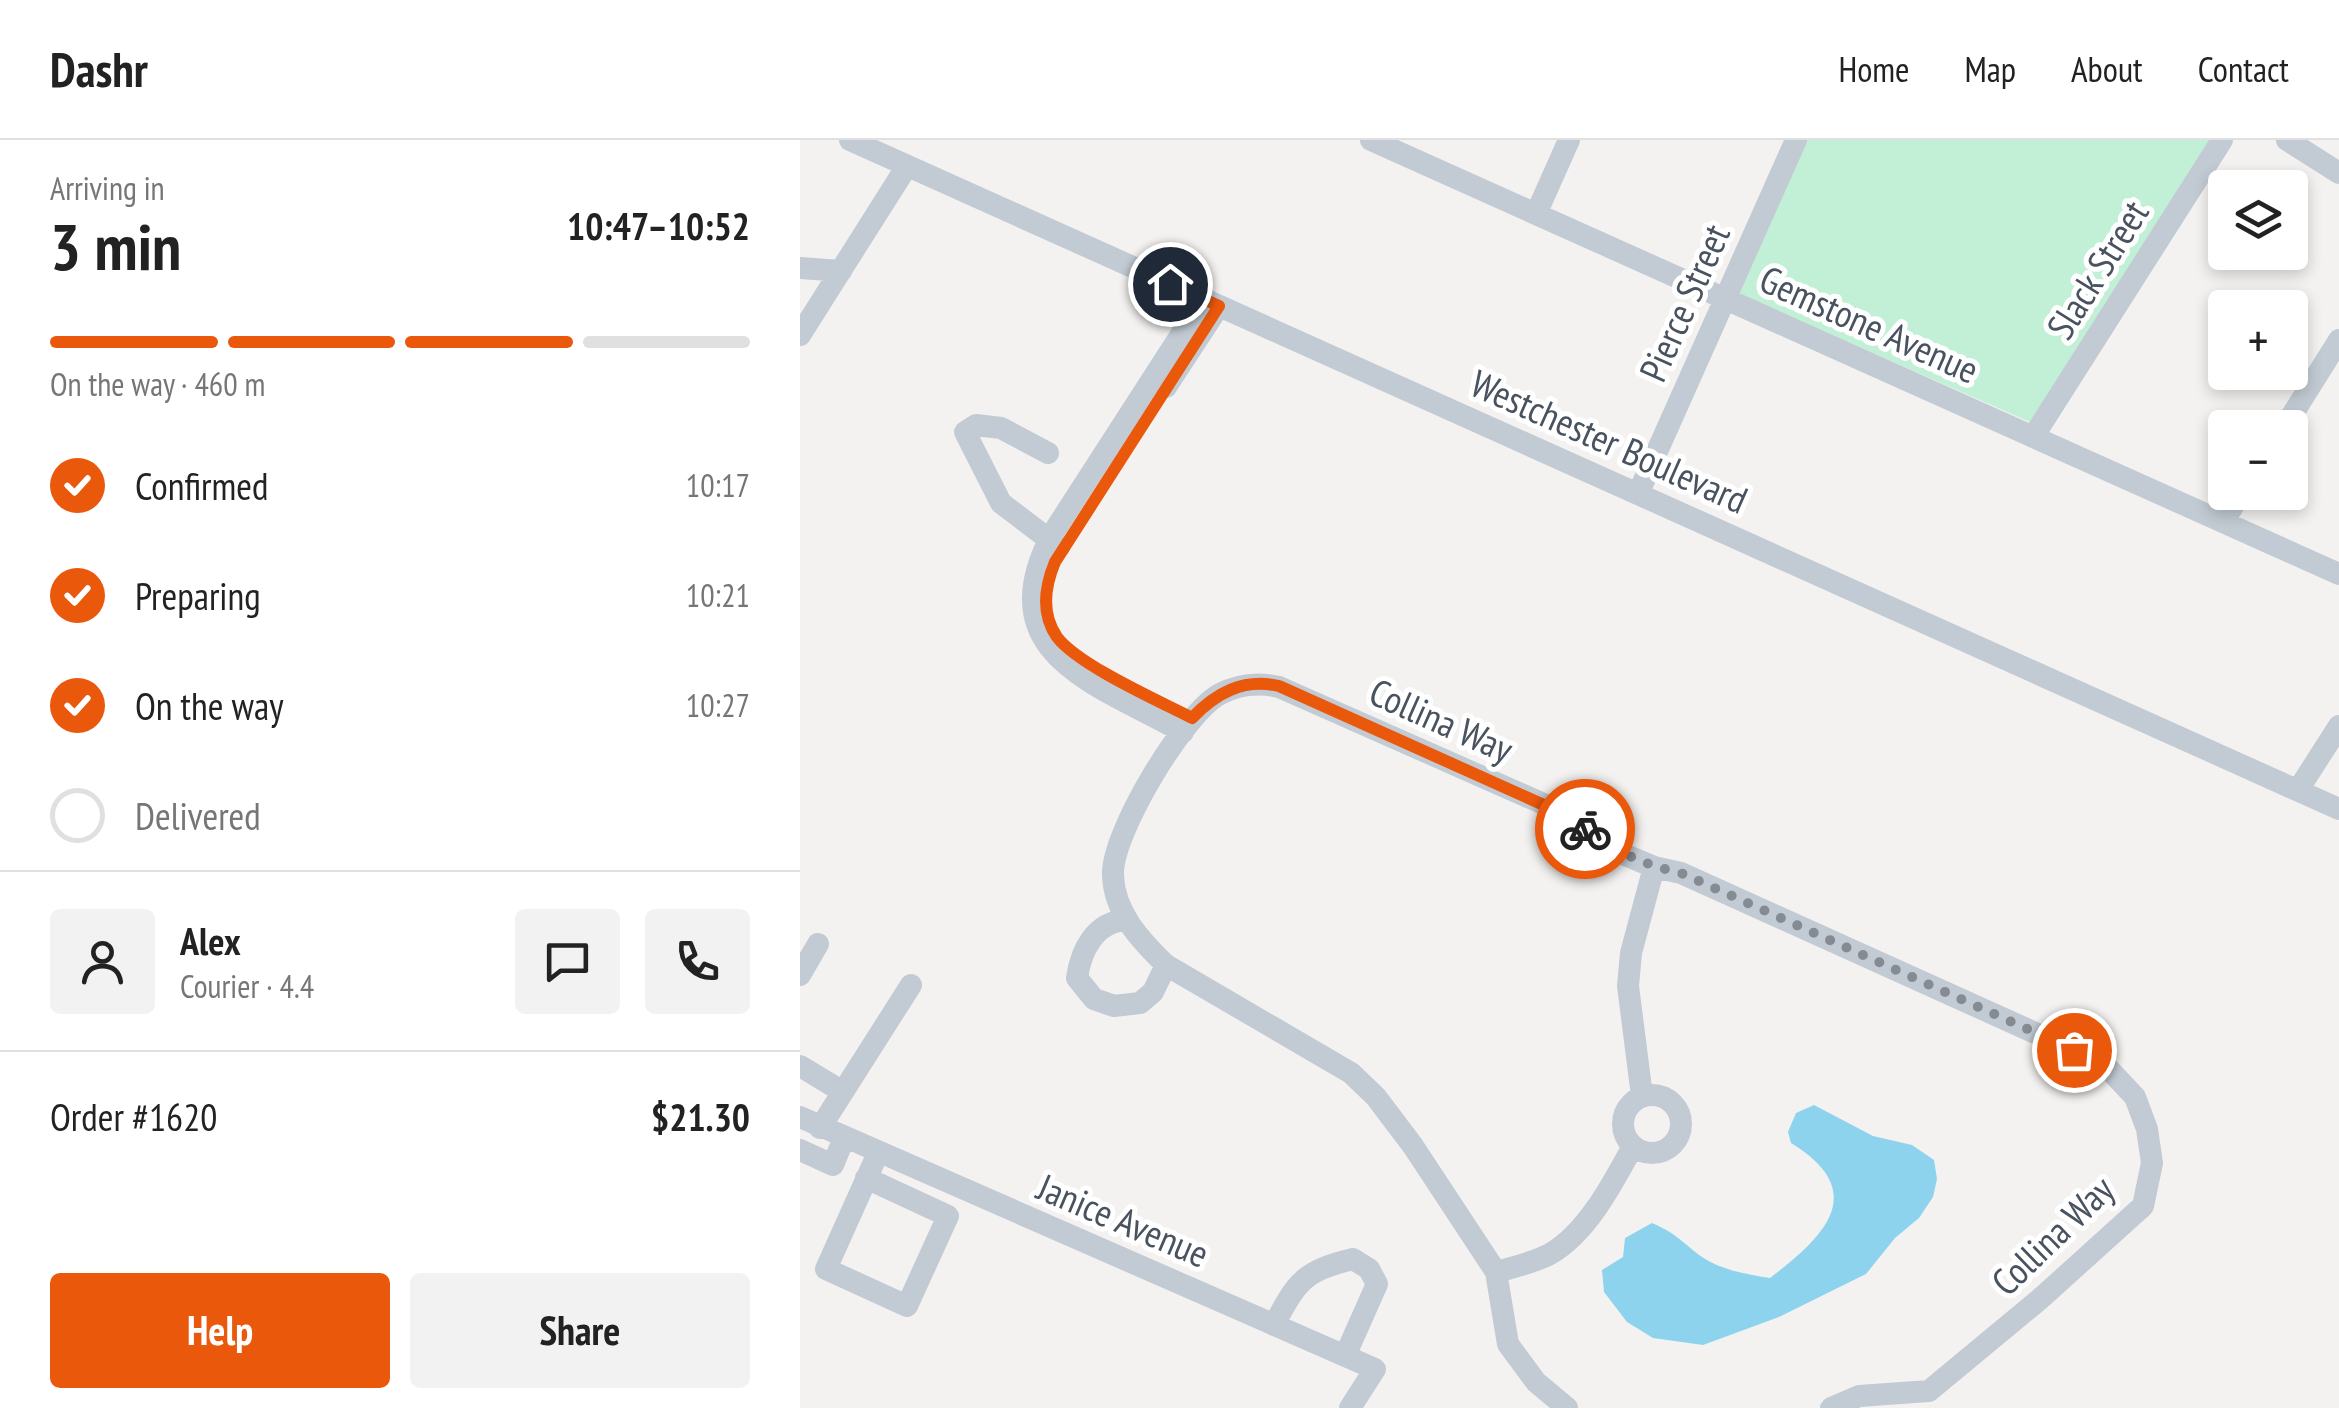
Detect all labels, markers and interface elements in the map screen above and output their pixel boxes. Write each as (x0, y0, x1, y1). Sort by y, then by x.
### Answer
text: Dashr (50, 38, 148, 100)
text: Home (1838, 46, 1910, 92)
text: Map (1965, 46, 2016, 92)
text: About (2071, 46, 2143, 92)
text: Contact (2198, 46, 2289, 92)
text: Arriving in (50, 167, 165, 209)
map controls (2208, 170, 2308, 510)
button: layers (2208, 170, 2308, 270)
street label: Slack Street (2035, 190, 2159, 348)
text: 10:47–10:52 (567, 201, 750, 250)
text: 3 min (50, 204, 181, 288)
street label: Pierce Street (1627, 216, 1740, 389)
pin (1128, 242, 1213, 327)
street label: Gemstone Avenue (1753, 254, 1986, 394)
icon: home (1143, 257, 1198, 312)
button: + (2208, 290, 2308, 390)
street label: Westchester Boulevard (1464, 358, 1755, 524)
text: On the way · 460 m (50, 363, 265, 405)
button: − (2208, 410, 2308, 510)
icon: check (50, 458, 105, 513)
text: Confirmed (135, 461, 268, 510)
text: 10:17 (686, 464, 750, 506)
icon: check (50, 568, 105, 623)
text: Preparing (135, 571, 261, 620)
text: 10:21 (686, 574, 750, 616)
street label: Collina Way (1362, 666, 1522, 773)
icon: check (50, 678, 105, 733)
text: On the way (135, 681, 283, 730)
text: 10:27 (686, 684, 750, 726)
courier (1535, 779, 1635, 879)
text: Delivered (135, 791, 261, 840)
icon: bike (1558, 802, 1613, 857)
button: person (50, 909, 155, 1014)
button: chat (515, 909, 620, 1014)
button: phone (645, 909, 750, 1014)
text: Alex (180, 916, 241, 965)
text: Courier · 4.4 (180, 965, 314, 1007)
pin (2032, 1008, 2117, 1093)
icon: bag (2047, 1023, 2102, 1078)
text: Order #1620 (50, 1092, 217, 1141)
text: $21.30 (651, 1092, 750, 1141)
street label: Janice Avenue (1030, 1161, 1216, 1278)
street label: Collina Way (1980, 1164, 2124, 1305)
button: Help (50, 1273, 390, 1388)
button: Share (410, 1273, 750, 1388)

